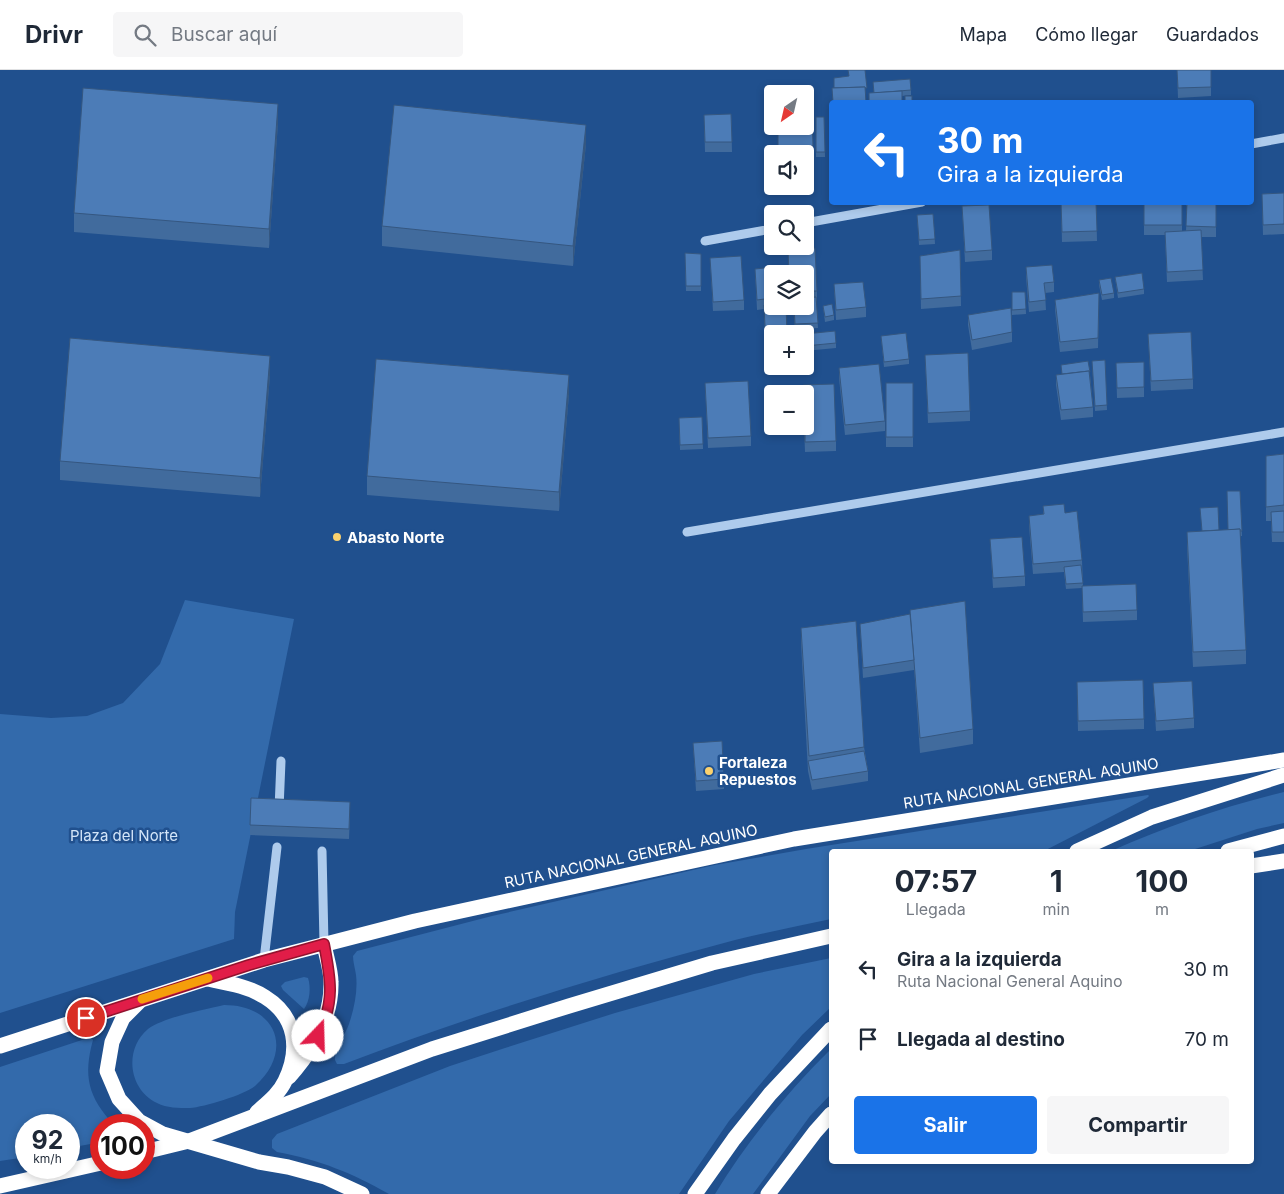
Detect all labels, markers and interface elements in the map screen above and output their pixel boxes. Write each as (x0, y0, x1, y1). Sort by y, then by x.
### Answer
search box (113, 12, 463, 57)
text: Drivr (25, 20, 83, 49)
icon: search (131, 21, 159, 49)
text: Buscar aquí (171, 23, 277, 46)
text: Mapa (960, 24, 1007, 45)
text: Cómo llegar (1035, 24, 1138, 45)
text: Guardados (1166, 24, 1259, 45)
north arrow (764, 85, 814, 135)
map controls (764, 85, 814, 435)
text: 30 m (937, 119, 1023, 161)
icon: left (854, 120, 919, 185)
button: sound (764, 145, 814, 195)
text: Gira a la izquierda (937, 161, 1124, 187)
button: search (764, 205, 814, 255)
button: layers (764, 265, 814, 315)
button: + (764, 325, 814, 375)
button: − (764, 385, 814, 435)
place label: Abasto Norte (347, 528, 444, 547)
marker: Abasto Norte (331, 531, 343, 543)
place label: Fortaleza Repuestos (719, 753, 797, 789)
street label: RUTA NACIONAL GENERAL AQUINO (902, 753, 1160, 813)
marker: Fortaleza Repuestos (703, 765, 715, 777)
street label: RUTA NACIONAL GENERAL AQUINO (503, 820, 759, 892)
park label: Plaza del Norte (70, 826, 178, 845)
text: 07:57 (894, 863, 977, 899)
text: 1 (1050, 863, 1063, 899)
text: 100 (1135, 863, 1189, 899)
text: Llegada (906, 899, 966, 919)
text: min (1042, 899, 1070, 919)
text: m (1155, 899, 1169, 919)
text: Gira a la izquierda (897, 948, 1062, 971)
icon: left (854, 955, 882, 983)
text: 30 m (1183, 958, 1229, 981)
text: Ruta Nacional General Aquino (897, 971, 1123, 991)
pin (65, 997, 107, 1039)
icon: arrive (72, 1004, 100, 1032)
position arrow (291, 1009, 343, 1061)
icon: arrive (854, 1025, 882, 1053)
text: Llegada al destino (897, 1028, 1065, 1051)
text: 70 m (1185, 1028, 1229, 1051)
button: Salir (854, 1096, 1037, 1154)
button: Compartir (1047, 1096, 1229, 1154)
speed limit sign: 100 (90, 1114, 155, 1179)
text: 92 (32, 1125, 63, 1155)
text: km/h (33, 1151, 62, 1166)

